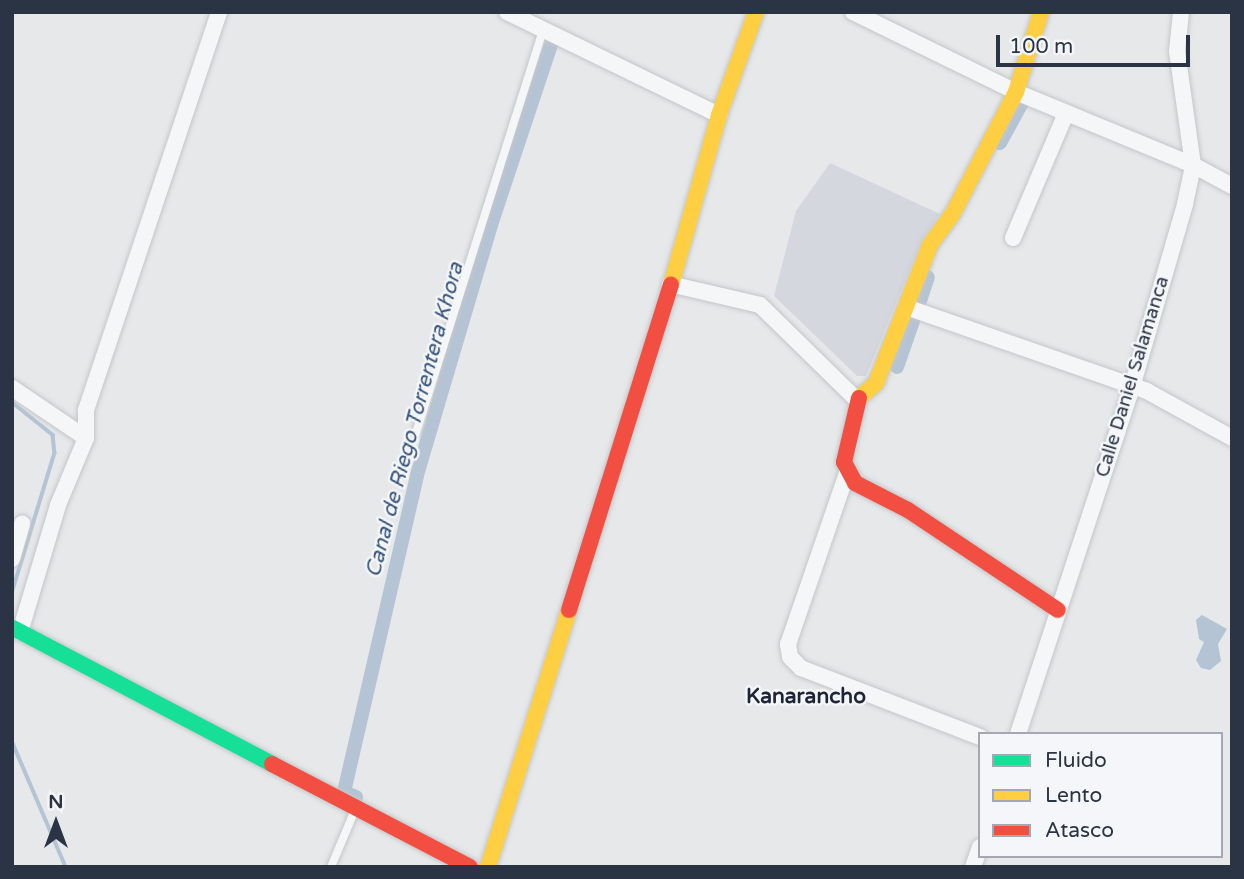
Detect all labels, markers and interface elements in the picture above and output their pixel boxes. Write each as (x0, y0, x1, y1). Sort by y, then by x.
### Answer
scale bar (999, 21, 1193, 65)
text: 100 m (1009, 34, 1073, 59)
water label: Canal de Riego Torrentera Khora (361, 260, 469, 580)
street label: Calle Daniel Salamanca (1092, 274, 1174, 480)
district label: Kanarancho (746, 684, 866, 710)
legend (978, 732, 1223, 858)
text: Fluido (1045, 748, 1107, 773)
text: Lento (1045, 783, 1102, 808)
north arrow (21, 788, 91, 858)
text: N (48, 791, 64, 813)
text: Atasco (1045, 818, 1114, 843)

